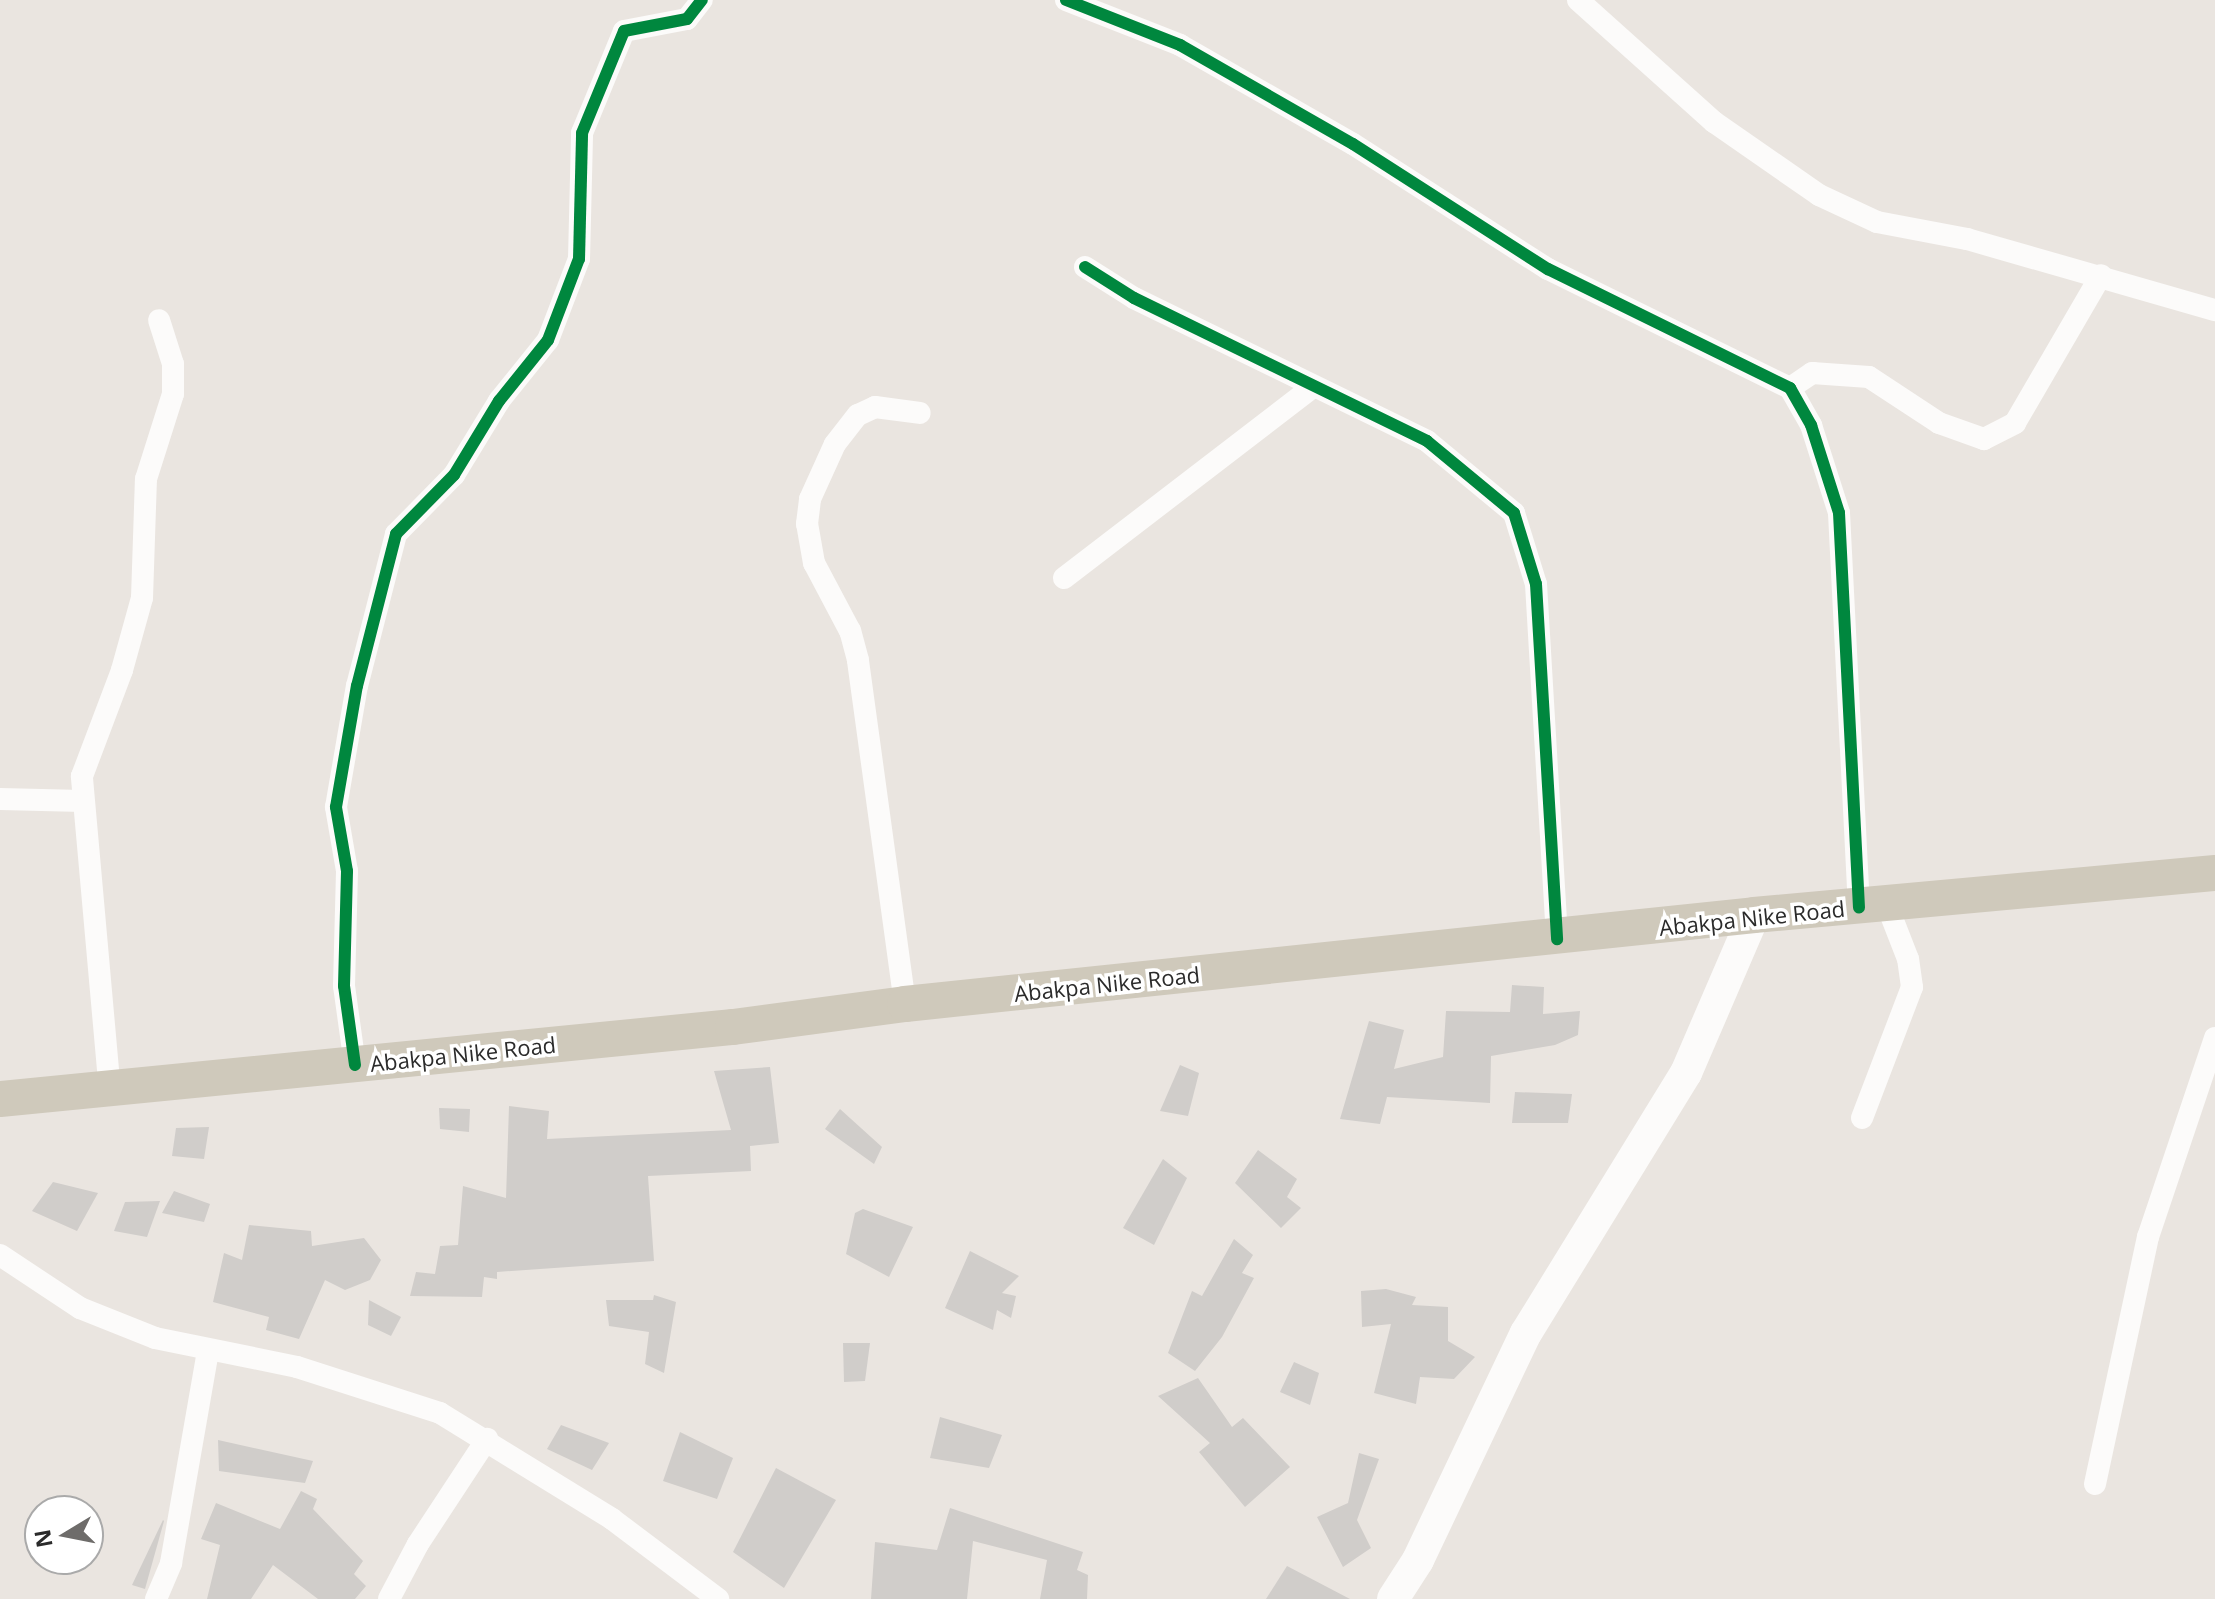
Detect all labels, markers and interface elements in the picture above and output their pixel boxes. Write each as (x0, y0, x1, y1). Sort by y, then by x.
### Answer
street label: Abakpa Nike Road (1658, 895, 1846, 941)
street label: Abakpa Nike Road (1013, 961, 1201, 1007)
street label: Abakpa Nike Road (369, 1031, 557, 1077)
north arrow (24, 1495, 104, 1575)
text: N (26, 1527, 59, 1550)

